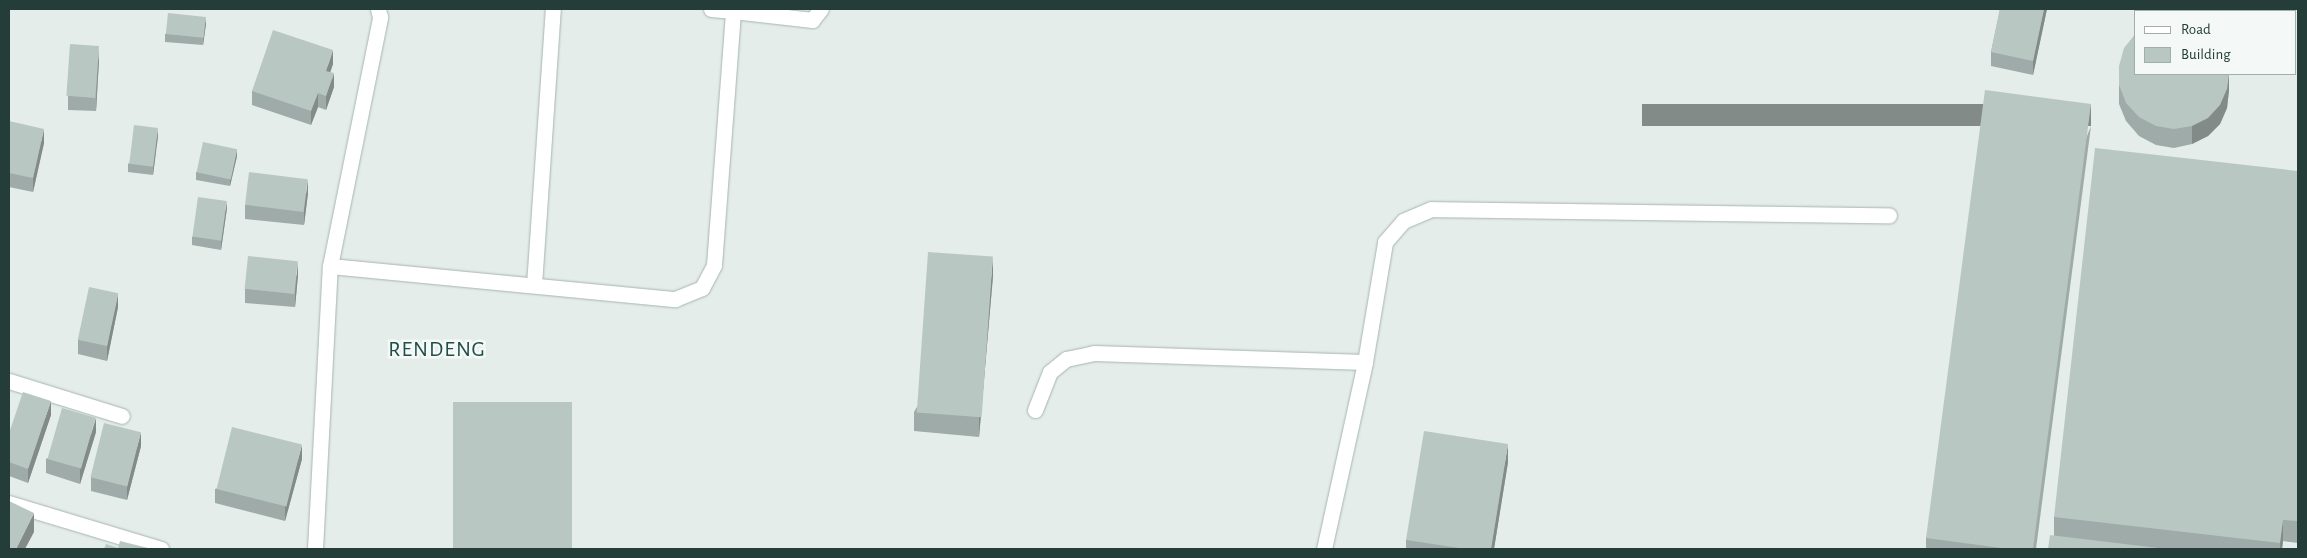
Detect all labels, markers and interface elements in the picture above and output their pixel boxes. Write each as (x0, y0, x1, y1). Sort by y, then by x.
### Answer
legend (2134, 10, 2297, 75)
text: Road (2181, 22, 2211, 37)
text: Building (2181, 47, 2231, 62)
district label: RENDENG (387, 337, 487, 363)

